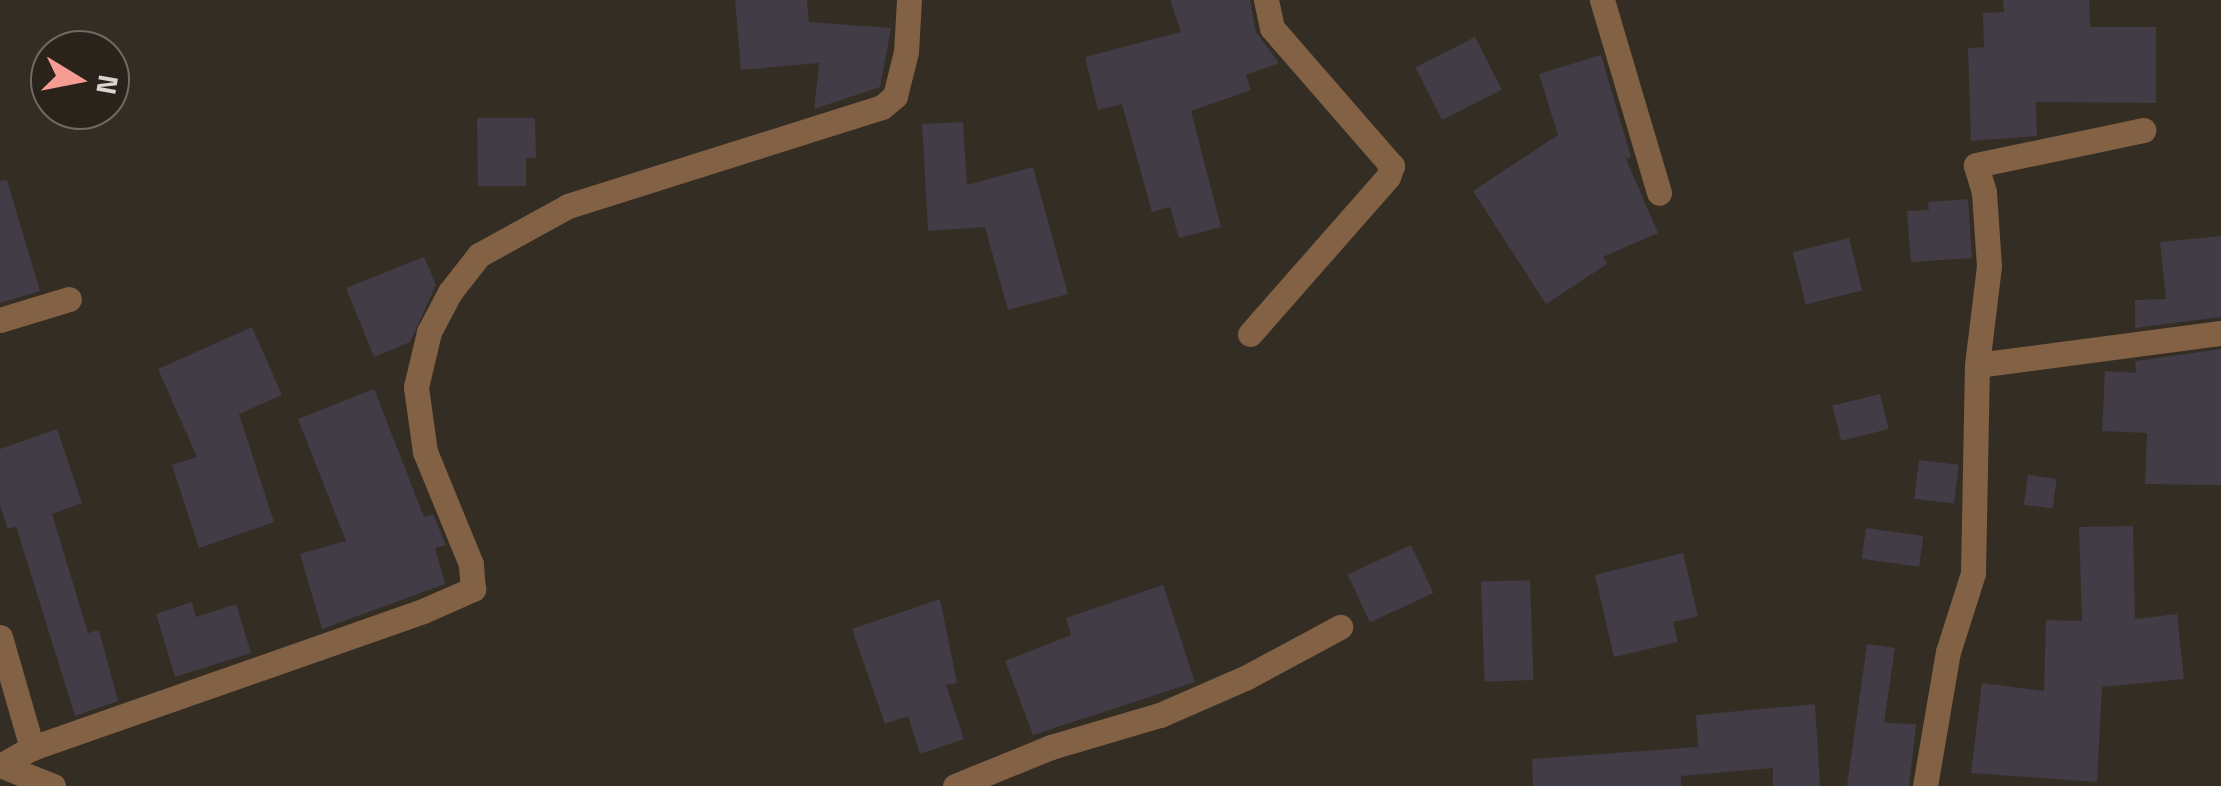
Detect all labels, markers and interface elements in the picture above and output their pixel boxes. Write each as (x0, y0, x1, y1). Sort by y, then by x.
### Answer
north arrow (30, 30, 130, 130)
text: N (85, 72, 131, 98)

